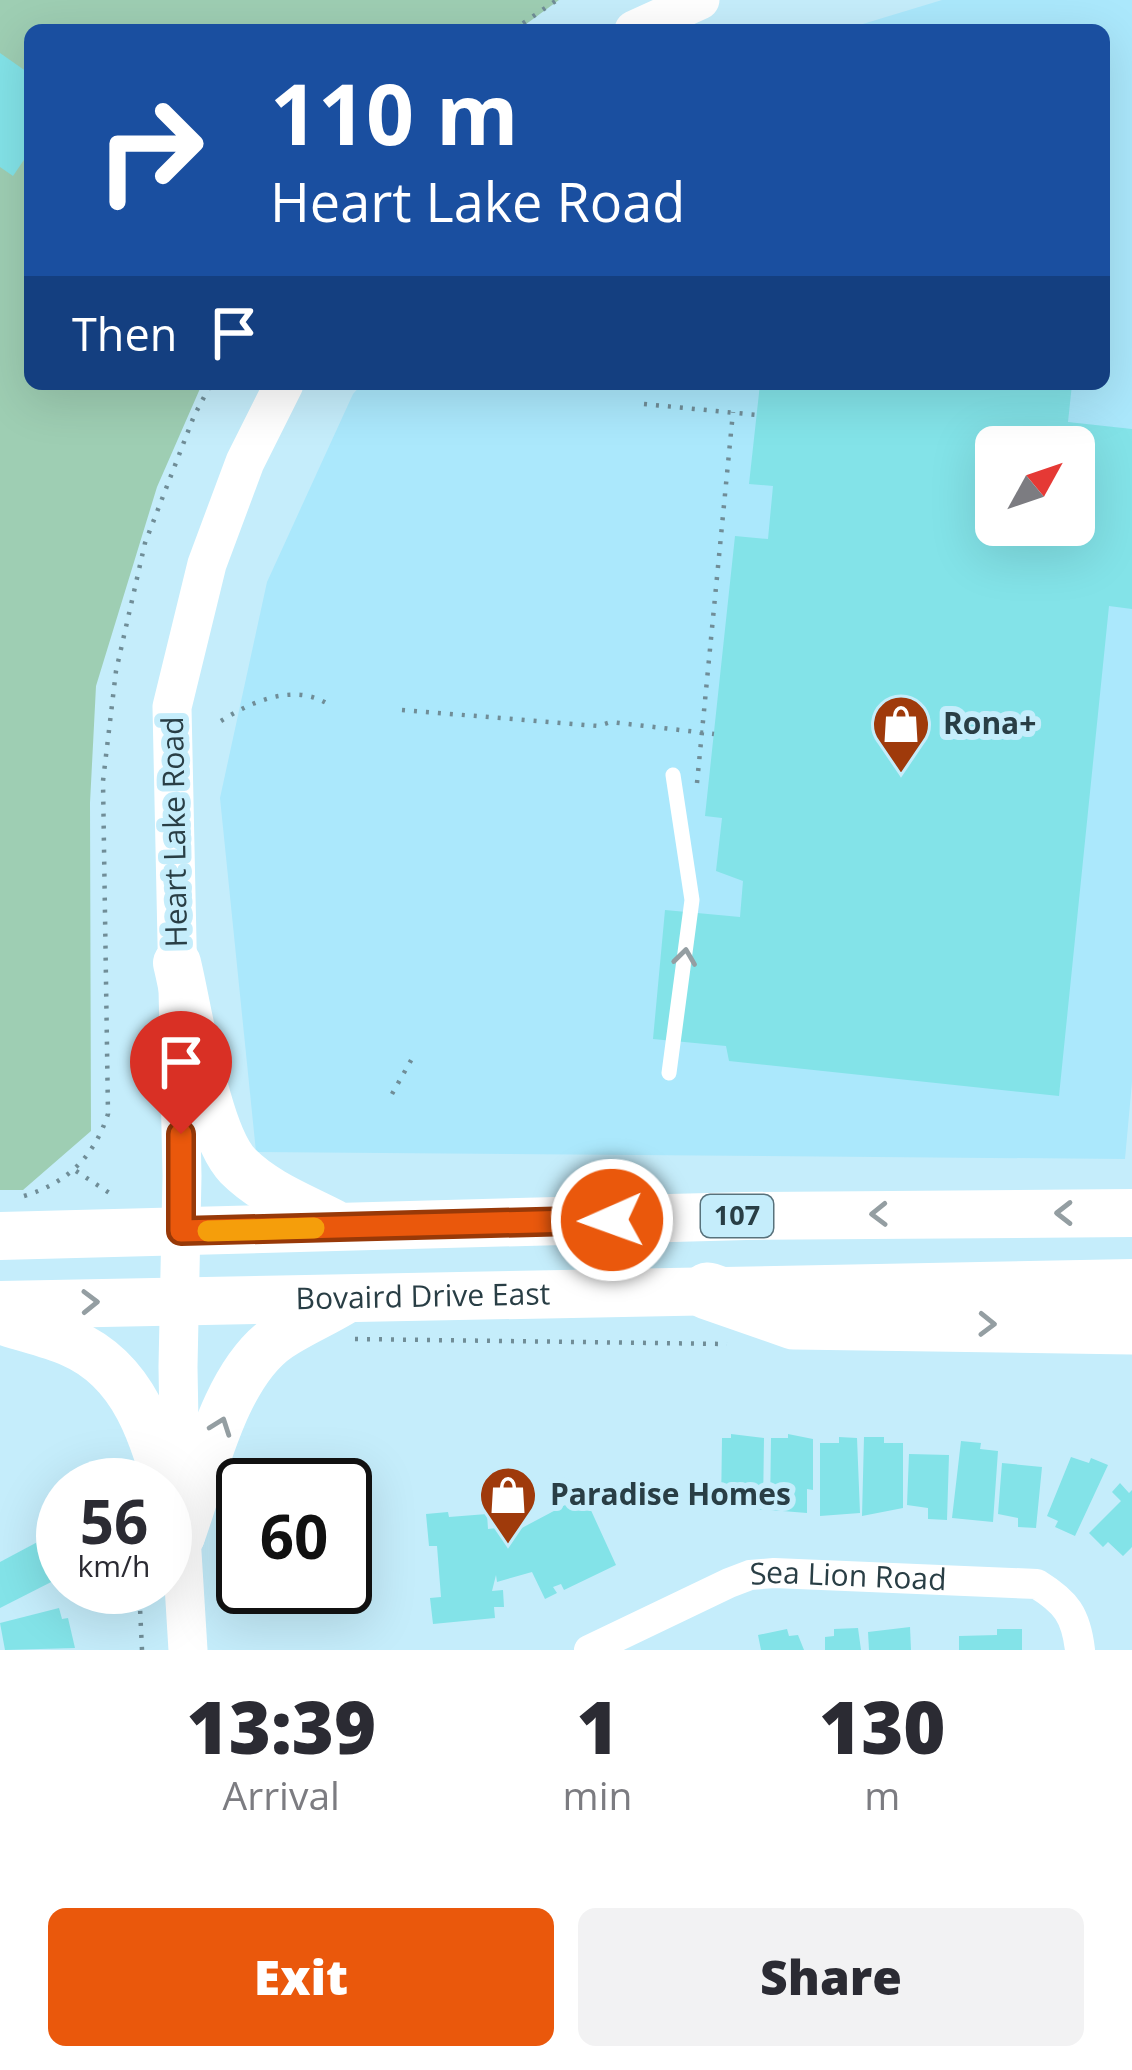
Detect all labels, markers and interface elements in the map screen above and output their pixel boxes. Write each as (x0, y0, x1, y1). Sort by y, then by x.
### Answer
text: 110 m (270, 55, 518, 170)
icon: right (72, 72, 228, 228)
text: Heart Lake Road (270, 164, 685, 238)
icon: arrive (201, 300, 267, 366)
text: Then (72, 303, 177, 364)
north arrow (975, 426, 1095, 546)
map controls (975, 426, 1095, 546)
shop icon: Rona+ (870, 693, 932, 775)
place label: Rona+ (943, 702, 1036, 743)
street label: Heart Lake Road (151, 716, 196, 948)
one-way arrow (671, 947, 697, 967)
pin (130, 1011, 232, 1134)
icon: arrive (148, 1029, 214, 1095)
position arrow (549, 1157, 675, 1283)
road number: 107 (701, 1195, 773, 1237)
one-way arrow (1054, 1200, 1072, 1226)
one-way arrow (869, 1201, 887, 1227)
street label: Bovaird Drive East (295, 1272, 551, 1318)
one-way arrow (81, 1290, 100, 1316)
one-way arrow (978, 1310, 997, 1336)
one-way arrow (207, 1417, 231, 1438)
speed limit sign: 60 (216, 1458, 372, 1614)
shop icon: Paradise Homes (477, 1464, 539, 1546)
place label: Paradise Homes (550, 1473, 791, 1514)
text: 56 (80, 1480, 148, 1562)
text: km/h (78, 1545, 150, 1586)
street label: Sea Lion Road (748, 1551, 947, 1599)
text: 13:39 (187, 1677, 376, 1775)
text: 1 (576, 1677, 619, 1775)
text: 130 (819, 1677, 946, 1775)
text: Arrival (223, 1768, 340, 1821)
text: min (563, 1768, 632, 1821)
text: m (864, 1768, 900, 1821)
button: Exit (48, 1908, 554, 2046)
button: Share (578, 1908, 1084, 2046)

